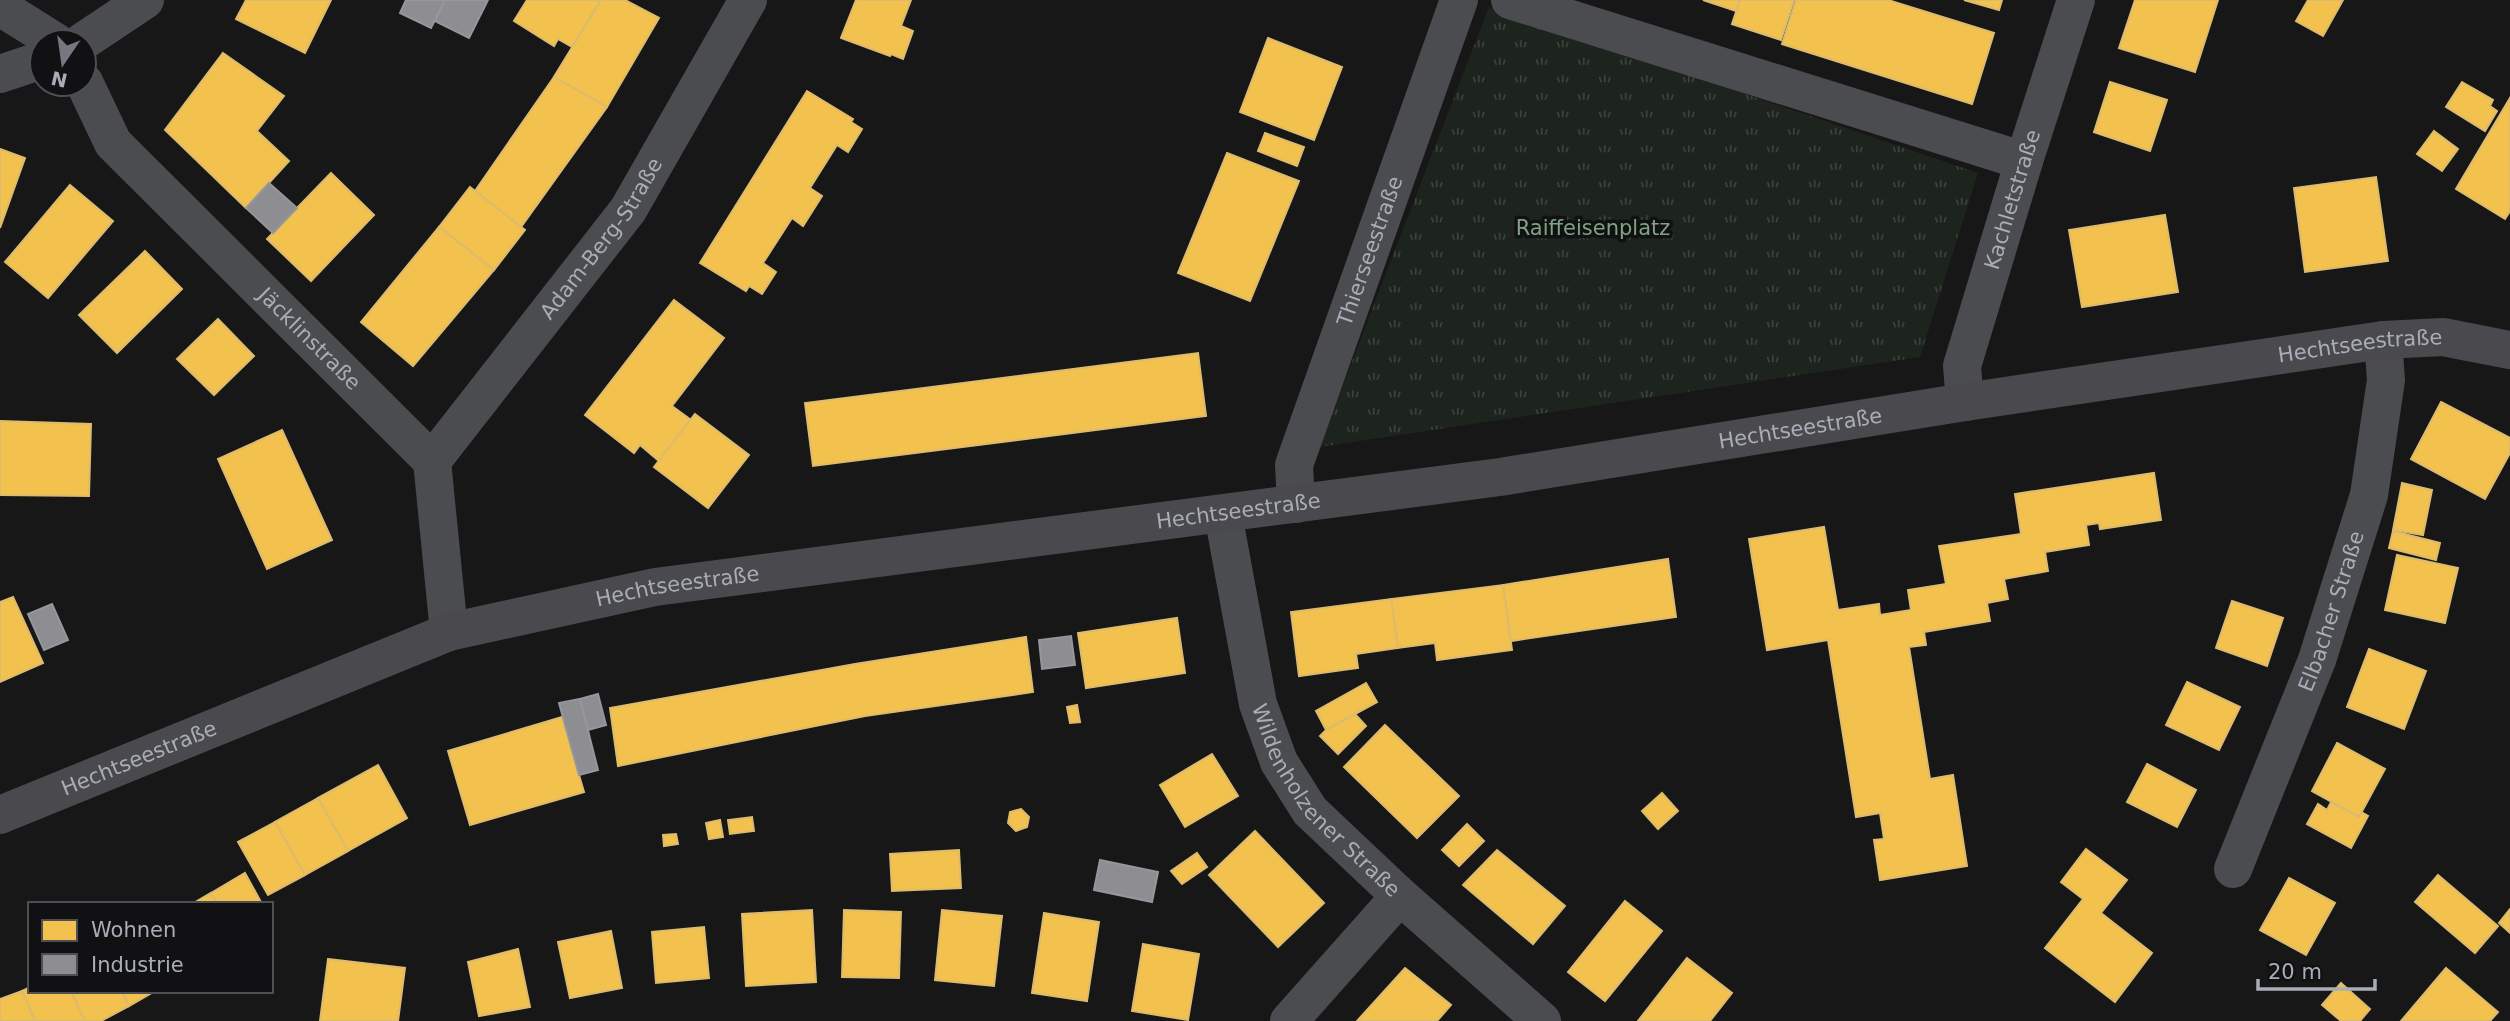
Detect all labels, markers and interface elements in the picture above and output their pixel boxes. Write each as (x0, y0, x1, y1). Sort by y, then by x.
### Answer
north arrow (28, 28, 98, 98)
text: N (49, 67, 69, 92)
street label: Kachletstraße (1980, 127, 2045, 272)
street label: Adam-Berg-Straße (535, 154, 667, 324)
street label: Thierseestraße (1332, 173, 1407, 330)
park label: Raiffeisenplatz (1516, 216, 1670, 240)
street label: Jäcklinstraße (252, 281, 366, 395)
street label: Hechtseestraße (2276, 325, 2443, 367)
street label: Hechtseestraße (1717, 404, 1884, 454)
street label: Hechtseestraße (1155, 488, 1322, 534)
street label: Elbacher Straße (2294, 528, 2369, 695)
street label: Hechtseestraße (593, 562, 761, 612)
street label: Wildenholzener Straße (1247, 701, 1405, 902)
street label: Hechtseestraße (58, 716, 220, 801)
legend (28, 902, 273, 993)
text: Wohnen (91, 918, 176, 942)
scale bar (2258, 948, 2375, 992)
text: Industrie (91, 953, 184, 977)
text: 20 m (2268, 960, 2322, 984)

